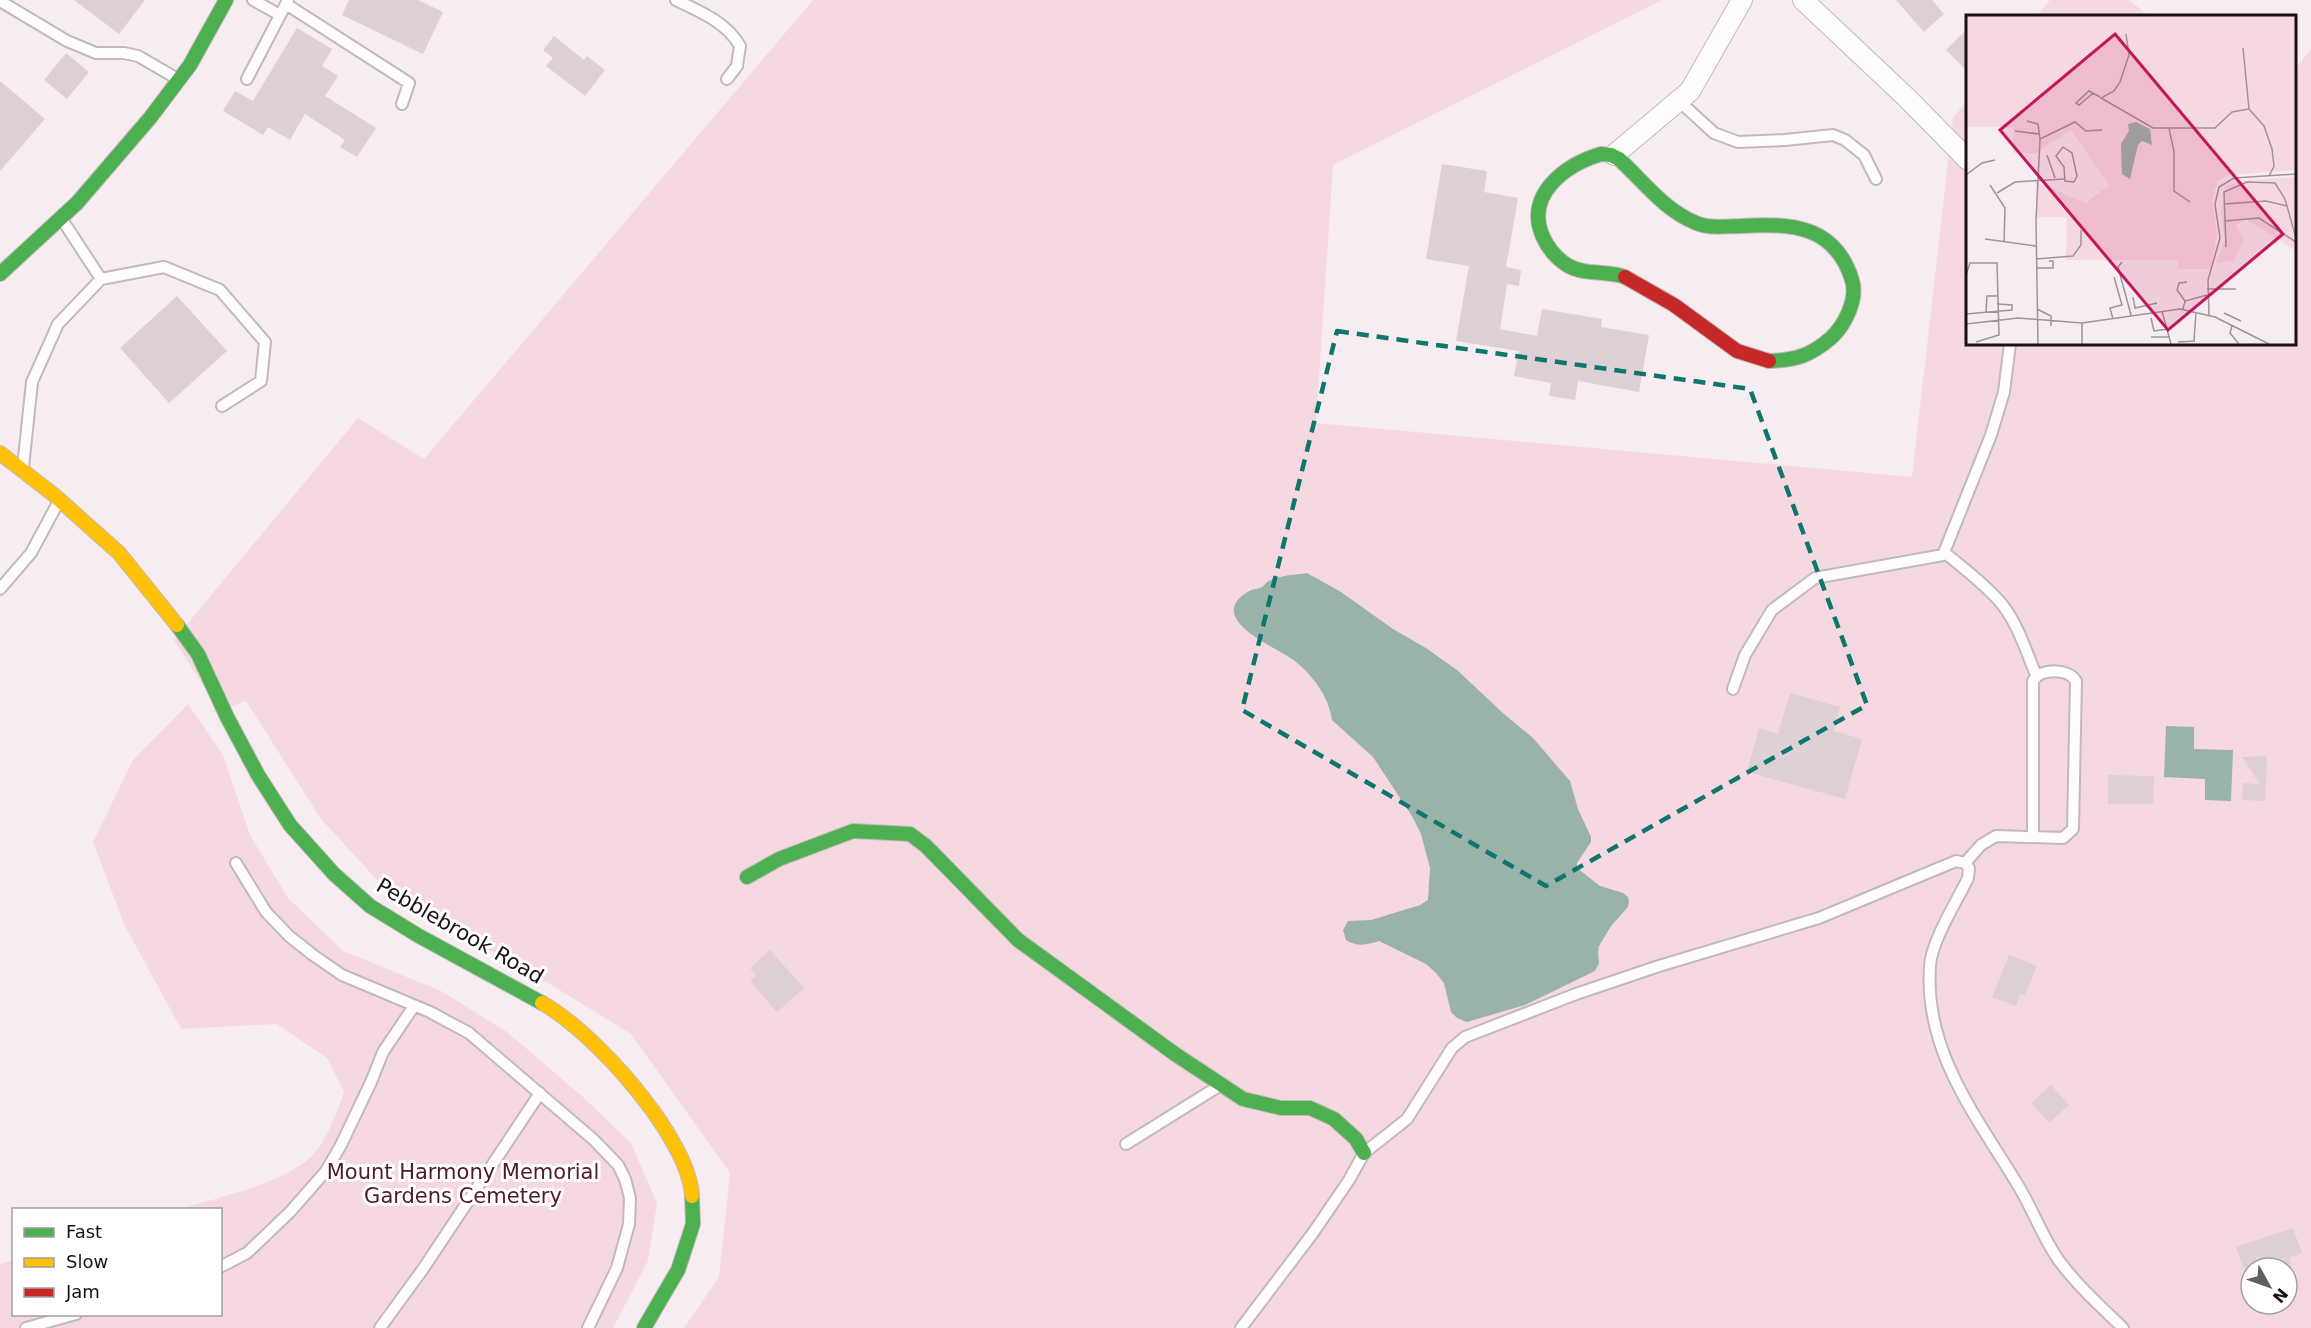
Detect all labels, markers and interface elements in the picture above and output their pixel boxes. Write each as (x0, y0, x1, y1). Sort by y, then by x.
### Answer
inset map (1966, 15, 2296, 345)
street label: Pebblebrook Road (372, 873, 548, 989)
park label: Mount Harmony Memorial Gardens Cemetery (327, 1160, 599, 1208)
legend (12, 1208, 222, 1316)
text: Fast (66, 1221, 102, 1242)
text: Slow (66, 1251, 108, 1272)
north arrow (2239, 1256, 2299, 1316)
text: Jam (65, 1281, 100, 1302)
text: N (2269, 1284, 2292, 1307)

